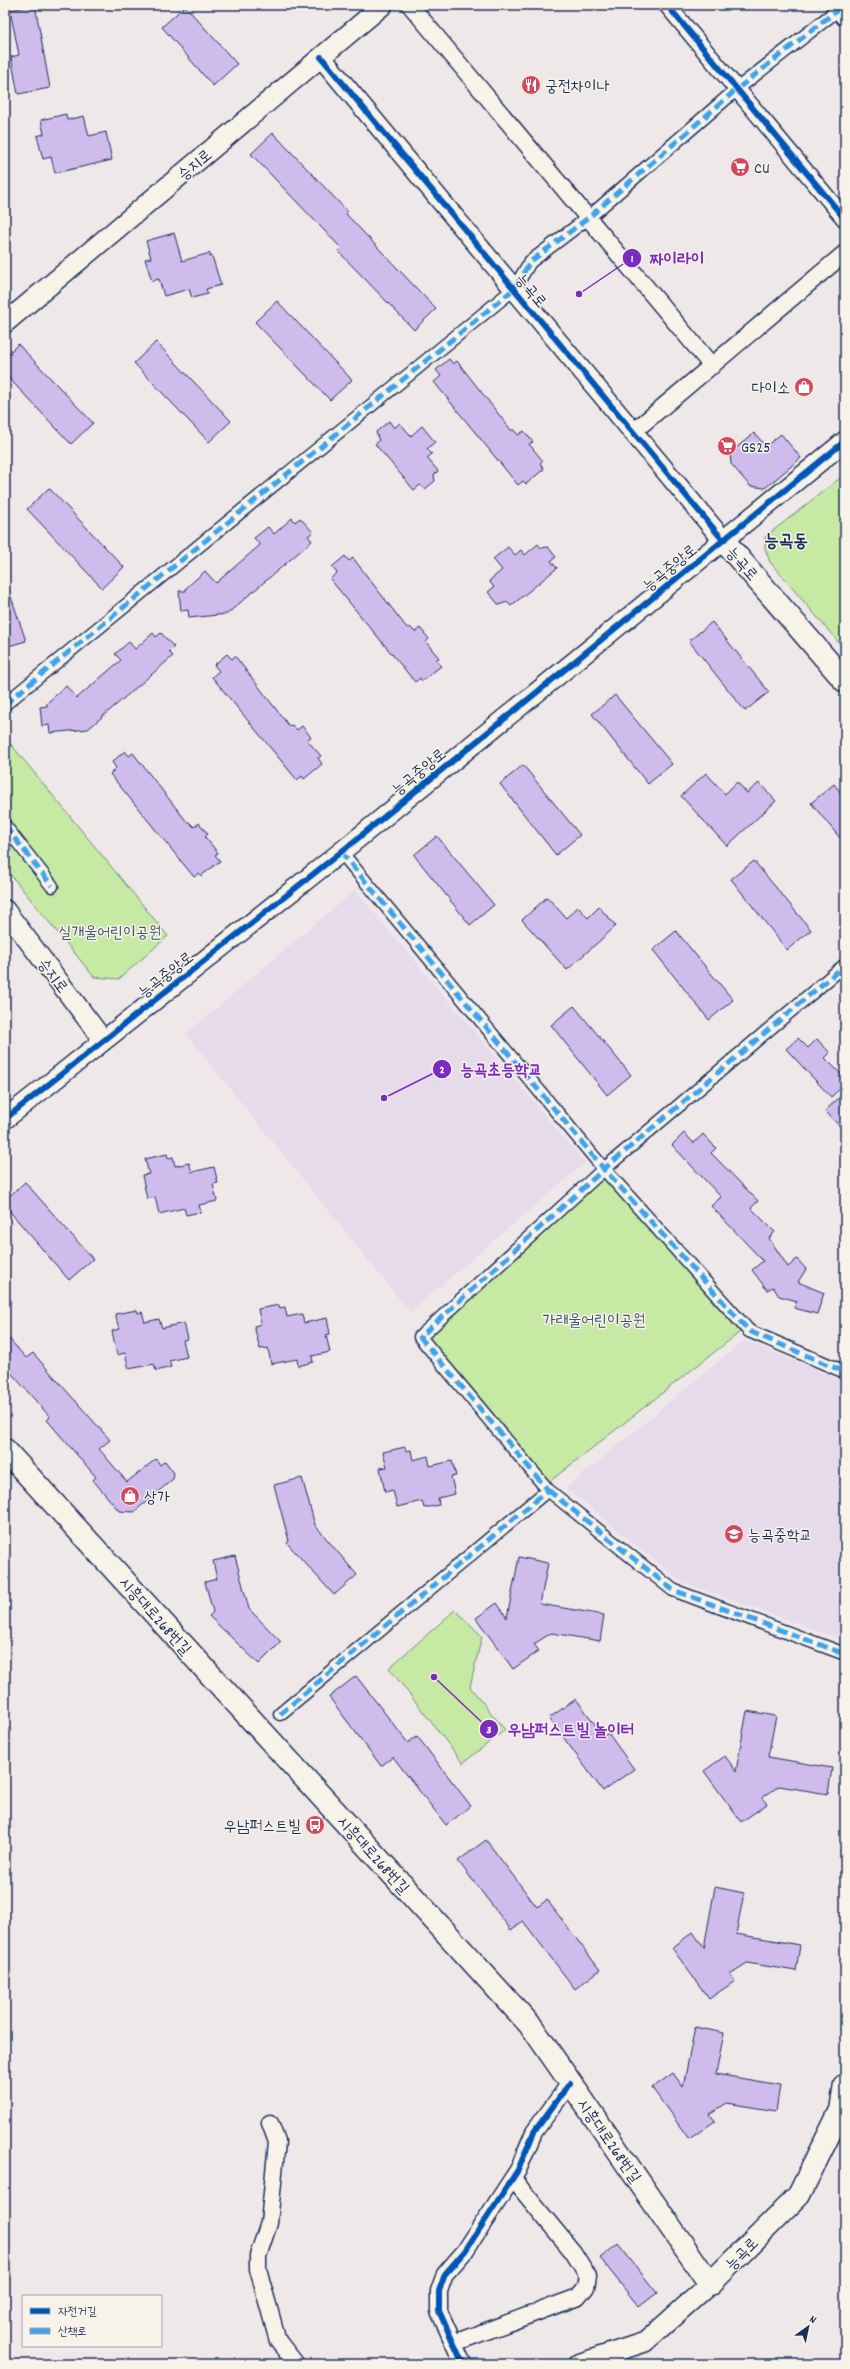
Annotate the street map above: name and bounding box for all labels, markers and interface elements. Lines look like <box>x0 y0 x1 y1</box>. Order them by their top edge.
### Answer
restaurant icon: 궁전차이나 <box>520 74 542 96</box>
place label: 궁전차이나 <box>545 76 610 99</box>
street label: 승지로 <box>173 145 218 187</box>
supermarket icon: CU <box>729 156 751 178</box>
place label: CU <box>754 158 770 181</box>
callout: 짜이라이 <box>622 243 713 272</box>
text: 짜이라이 <box>649 249 704 273</box>
text: 1 <box>631 251 634 268</box>
street label: 능곡로 <box>509 269 551 314</box>
shop icon: 다이소 <box>793 376 815 398</box>
place label: 다이소 <box>751 378 790 401</box>
supermarket icon: GS25 <box>716 435 738 457</box>
place label: GS25 <box>741 437 771 460</box>
district label: 능곡동 <box>764 530 808 555</box>
street label: 능곡중앙로 <box>638 540 703 598</box>
street label: 능곡로 <box>720 543 762 587</box>
street label: 능곡중앙로 <box>387 744 452 802</box>
park label: 실개울어린이공원 <box>59 922 162 945</box>
street label: 능곡중앙로 <box>134 947 199 1005</box>
street label: 승지로 <box>31 954 73 999</box>
callout: 능곡초등학교 <box>432 1054 550 1083</box>
text: 능곡초등학교 <box>460 1060 542 1084</box>
text: 2 <box>439 1062 445 1079</box>
park label: 가래울어린이공원 <box>543 1310 646 1333</box>
shop icon: 상가 <box>119 1485 141 1507</box>
place label: 상가 <box>144 1487 170 1510</box>
school or university icon: 능곡중학교 <box>723 1523 745 1545</box>
place label: 능곡중학교 <box>748 1525 812 1548</box>
street label: 시흥대로268번길 <box>113 1572 196 1661</box>
callout: 우남퍼스트빌 놀이터 <box>479 1714 642 1743</box>
text: 우남퍼스트빌 놀이터 <box>507 1720 635 1744</box>
text: 3 <box>486 1722 492 1739</box>
street label: 시흥대로268번길 <box>331 1811 414 1900</box>
bus stop icon: 우남퍼스트빌 <box>304 1814 326 1836</box>
place label: 우남퍼스트빌 <box>224 1816 301 1839</box>
street label: 시흥대로268번길 <box>570 2094 646 2188</box>
street label: 능곡로 <box>721 2233 765 2277</box>
legend <box>22 2295 162 2347</box>
text: 자전거길 <box>58 2304 97 2321</box>
north arrow <box>788 2307 828 2347</box>
text: N <box>806 2312 819 2329</box>
text: 산책로 <box>58 2324 87 2341</box>

